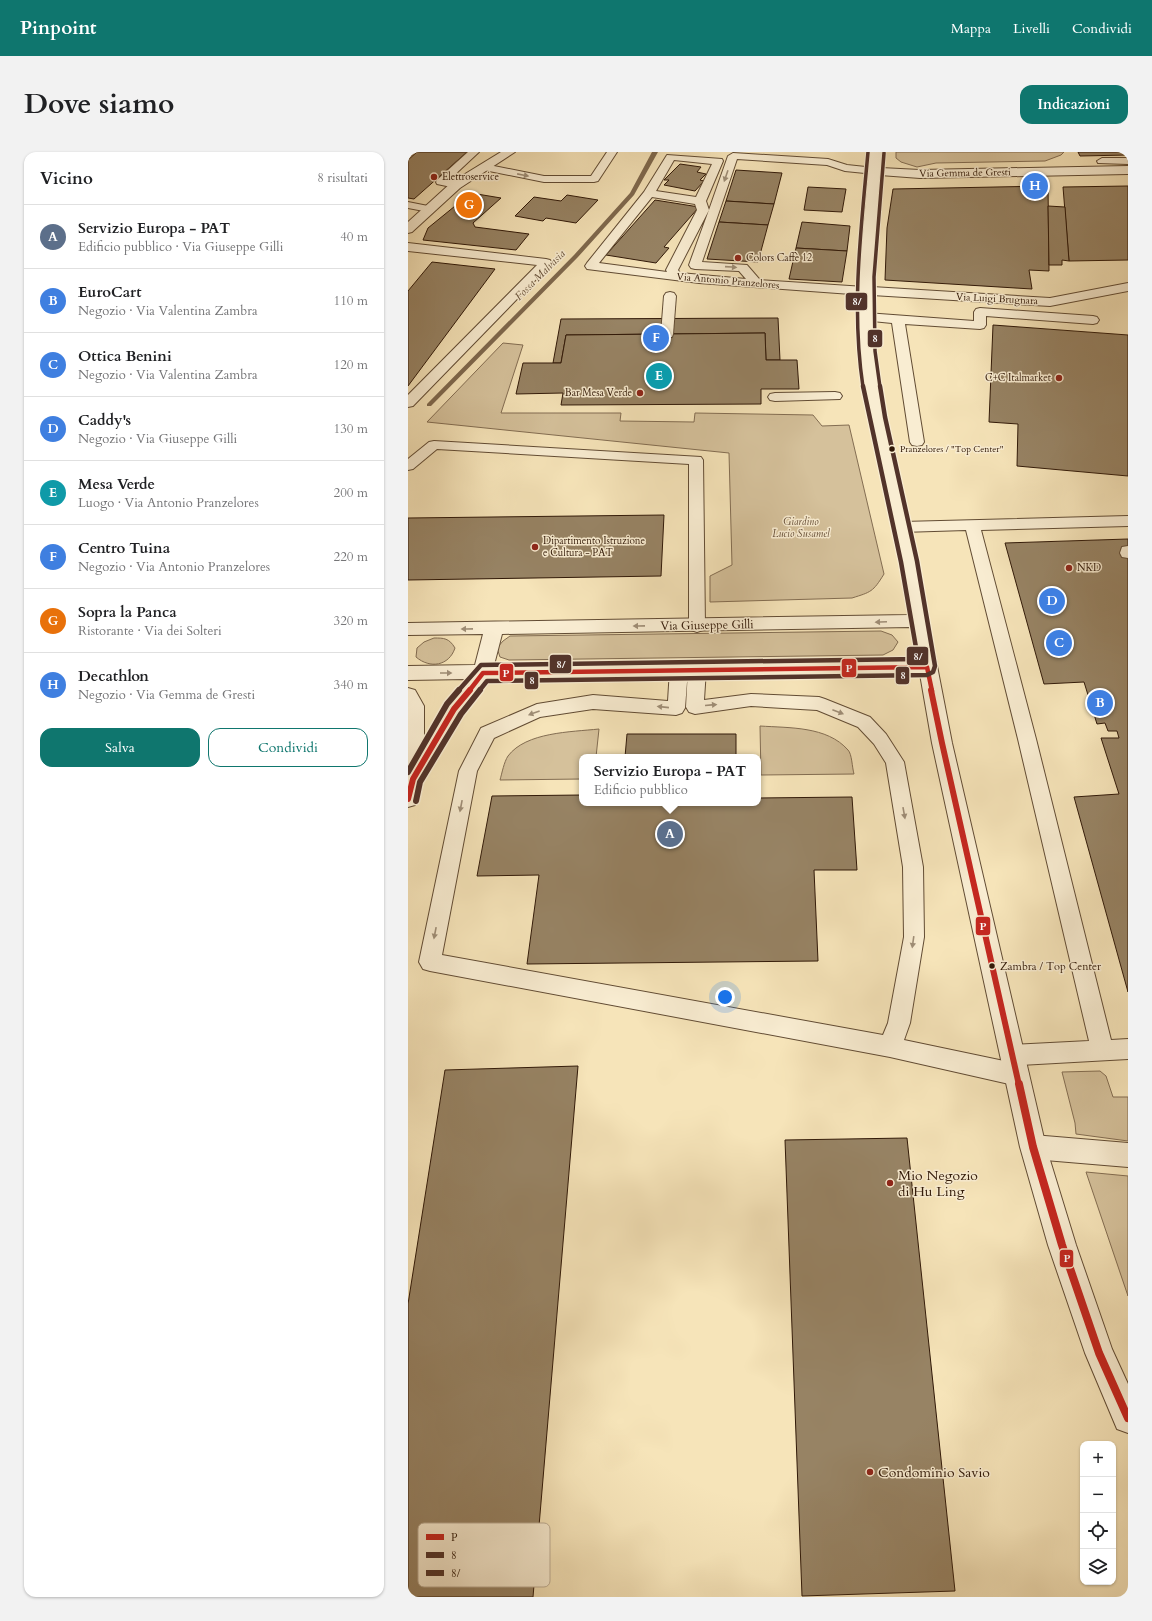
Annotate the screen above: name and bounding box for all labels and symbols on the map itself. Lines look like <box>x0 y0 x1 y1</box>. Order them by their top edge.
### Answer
street label: Via Gemma de Gresti <box>919 165 1011 181</box>
place label: Elettroservice <box>442 170 500 184</box>
one-way arrow <box>722 171 728 183</box>
pin: H <box>1022 171 1048 201</box>
marker: Elettroservice <box>429 172 439 182</box>
one-way arrow <box>516 172 529 178</box>
pin: G <box>456 190 482 220</box>
water label: Fossa Malvasia <box>511 246 569 304</box>
place label: Colors Caffè 12 <box>746 251 812 265</box>
marker: Colors Caffè 12 <box>733 253 743 263</box>
one-way arrow <box>725 263 737 270</box>
street label: Via Antonio Pranzelores <box>676 270 780 292</box>
street label: Via Luigi Brugnara <box>956 290 1039 308</box>
line badge: 8/ <box>845 292 868 311</box>
text: 8/ <box>852 294 862 309</box>
pin: F <box>643 323 669 353</box>
line badge: 8 <box>867 329 883 348</box>
text: 8 <box>872 331 878 346</box>
pin: E <box>646 361 672 391</box>
place label: C+C Italmarket <box>985 371 1052 385</box>
marker: C+C Italmarket <box>1054 373 1064 383</box>
place label: Bar Mesa Verde <box>565 386 632 400</box>
marker: Bar Mesa Verde <box>635 388 645 398</box>
place label: Pranzelores / "Top Center" <box>900 443 1004 455</box>
marker: Pranzelores / "Top Center" <box>887 444 897 454</box>
park label: Giardino Lucio Susamel <box>772 515 830 541</box>
place label: Dipartimento Istruzione e Cultura - PAT <box>543 534 646 560</box>
marker: Dipartimento Istruzione e Cultura - PAT <box>530 542 540 552</box>
place label: NKD <box>1077 561 1101 575</box>
marker: NKD <box>1064 563 1074 573</box>
pin: D <box>1039 586 1065 616</box>
street label: Via Giuseppe Gilli <box>660 616 754 634</box>
one-way arrow <box>874 619 887 625</box>
one-way arrow <box>632 623 645 629</box>
one-way arrow <box>461 625 473 632</box>
pin: C <box>1046 628 1072 658</box>
line badge: 8/ <box>906 646 929 666</box>
text: 8/ <box>913 649 923 664</box>
line badge: 8/ <box>549 654 572 674</box>
text: 8/ <box>556 657 566 672</box>
line badge: P <box>841 658 857 678</box>
text: P <box>846 661 853 676</box>
line badge: P <box>499 663 514 682</box>
text: P <box>503 666 510 681</box>
line badge: 8 <box>895 666 910 685</box>
text: 8 <box>900 668 906 683</box>
one-way arrow <box>440 670 453 676</box>
line badge: 8 <box>524 671 539 690</box>
text: 8 <box>529 673 535 688</box>
pin: B <box>1087 688 1113 718</box>
one-way arrow <box>705 702 717 709</box>
one-way arrow <box>657 704 669 710</box>
one-way arrow <box>528 710 540 716</box>
one-way arrow <box>833 710 845 716</box>
one-way arrow <box>457 800 463 812</box>
one-way arrow <box>901 807 907 819</box>
pin: A <box>657 819 683 849</box>
line badge: P <box>975 916 991 936</box>
text: P <box>980 919 987 934</box>
one-way arrow <box>432 927 438 939</box>
one-way arrow <box>910 936 916 949</box>
place label: Zambra / Top Center <box>1000 959 1102 974</box>
marker: Zambra / Top Center <box>987 961 997 971</box>
your location <box>715 987 735 1007</box>
place label: Mio Negozio di Hu Ling <box>898 1166 978 1201</box>
marker: Mio Negozio di Hu Ling <box>885 1178 895 1188</box>
line badge: P <box>1059 1249 1074 1268</box>
text: P <box>1064 1251 1071 1266</box>
place label: Condominio Savio <box>878 1463 990 1482</box>
marker: Condominio Savio <box>865 1467 875 1477</box>
legend <box>418 1523 550 1587</box>
text: P <box>451 1530 458 1545</box>
text: 8 <box>451 1548 457 1563</box>
text: 8/ <box>451 1566 461 1581</box>

